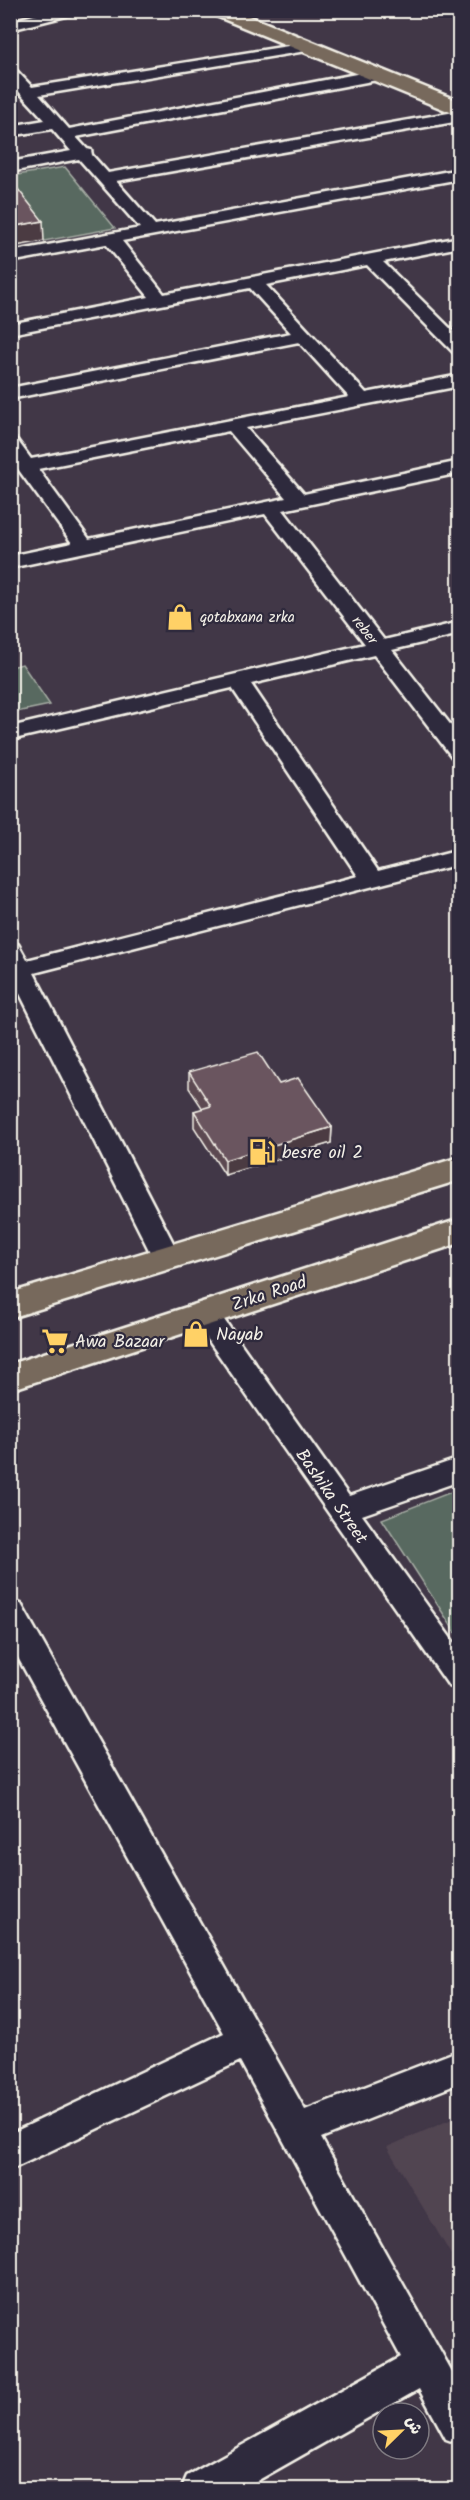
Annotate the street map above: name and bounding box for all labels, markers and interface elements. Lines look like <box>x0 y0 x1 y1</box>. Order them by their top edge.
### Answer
shop icon: qotabxana zrka <box>165 602 195 632</box>
place label: qotabxana zrka <box>200 606 295 630</box>
street label: reber <box>345 611 384 651</box>
fuel station icon: besre oil 2 <box>247 1137 277 1167</box>
place label: besre oil 2 <box>282 1139 363 1168</box>
street label: Zrka Road <box>228 1268 312 1320</box>
shop icon: Nayab <box>181 1319 211 1349</box>
place label: Nayab <box>216 1321 264 1350</box>
supermarket icon: Awa Bazaar <box>40 1326 70 1356</box>
place label: Awa Bazaar <box>75 1328 165 1357</box>
street label: Bashika Street <box>287 1443 375 1552</box>
north arrow <box>371 2401 431 2461</box>
text: ش <box>398 2412 428 2439</box>

